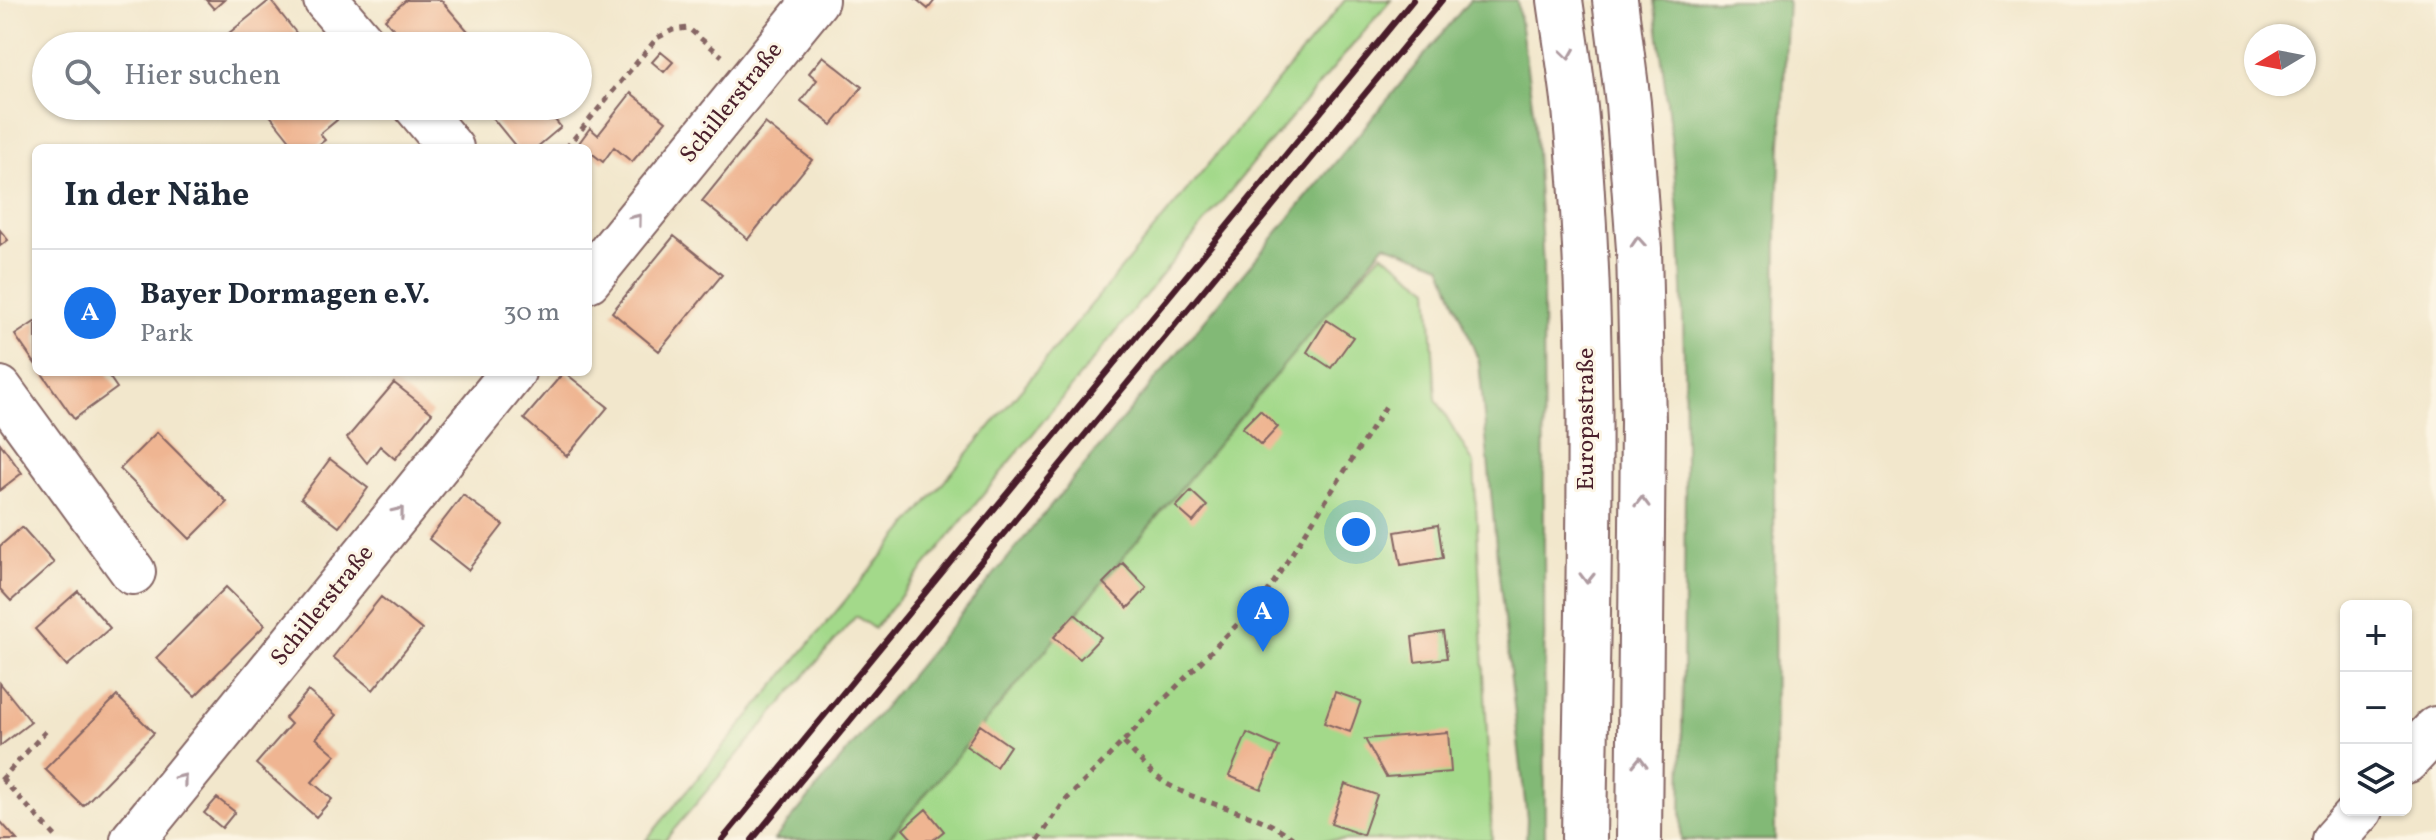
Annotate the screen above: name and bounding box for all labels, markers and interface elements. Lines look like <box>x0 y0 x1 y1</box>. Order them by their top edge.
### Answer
north arrow <box>2244 24 2316 96</box>
search box <box>32 32 592 120</box>
street label: Schillerstraße <box>672 35 792 171</box>
one-way arrow <box>1559 47 1576 61</box>
icon: search <box>60 54 104 98</box>
text: Hier suchen <box>124 55 281 97</box>
text: In der Nähe <box>64 173 249 220</box>
one-way arrow <box>627 214 642 228</box>
one-way arrow <box>1630 235 1647 248</box>
text: Bayer Dormagen e.V. <box>140 274 430 316</box>
text: A <box>81 295 99 331</box>
text: 30 m <box>503 295 560 331</box>
text: Park <box>140 316 193 352</box>
street label: Europastraße <box>1570 348 1604 490</box>
one-way arrow <box>1633 495 1651 508</box>
one-way arrow <box>389 507 404 522</box>
your location <box>1336 512 1376 552</box>
street label: Schillerstraße <box>263 538 383 674</box>
one-way arrow <box>1578 572 1596 585</box>
pin: A <box>1237 586 1289 652</box>
map controls <box>2340 600 2412 816</box>
button: + <box>2340 600 2412 672</box>
button: − <box>2340 672 2412 744</box>
button: layers <box>2340 744 2412 816</box>
one-way arrow <box>1631 755 1648 768</box>
one-way arrow <box>172 774 187 789</box>

